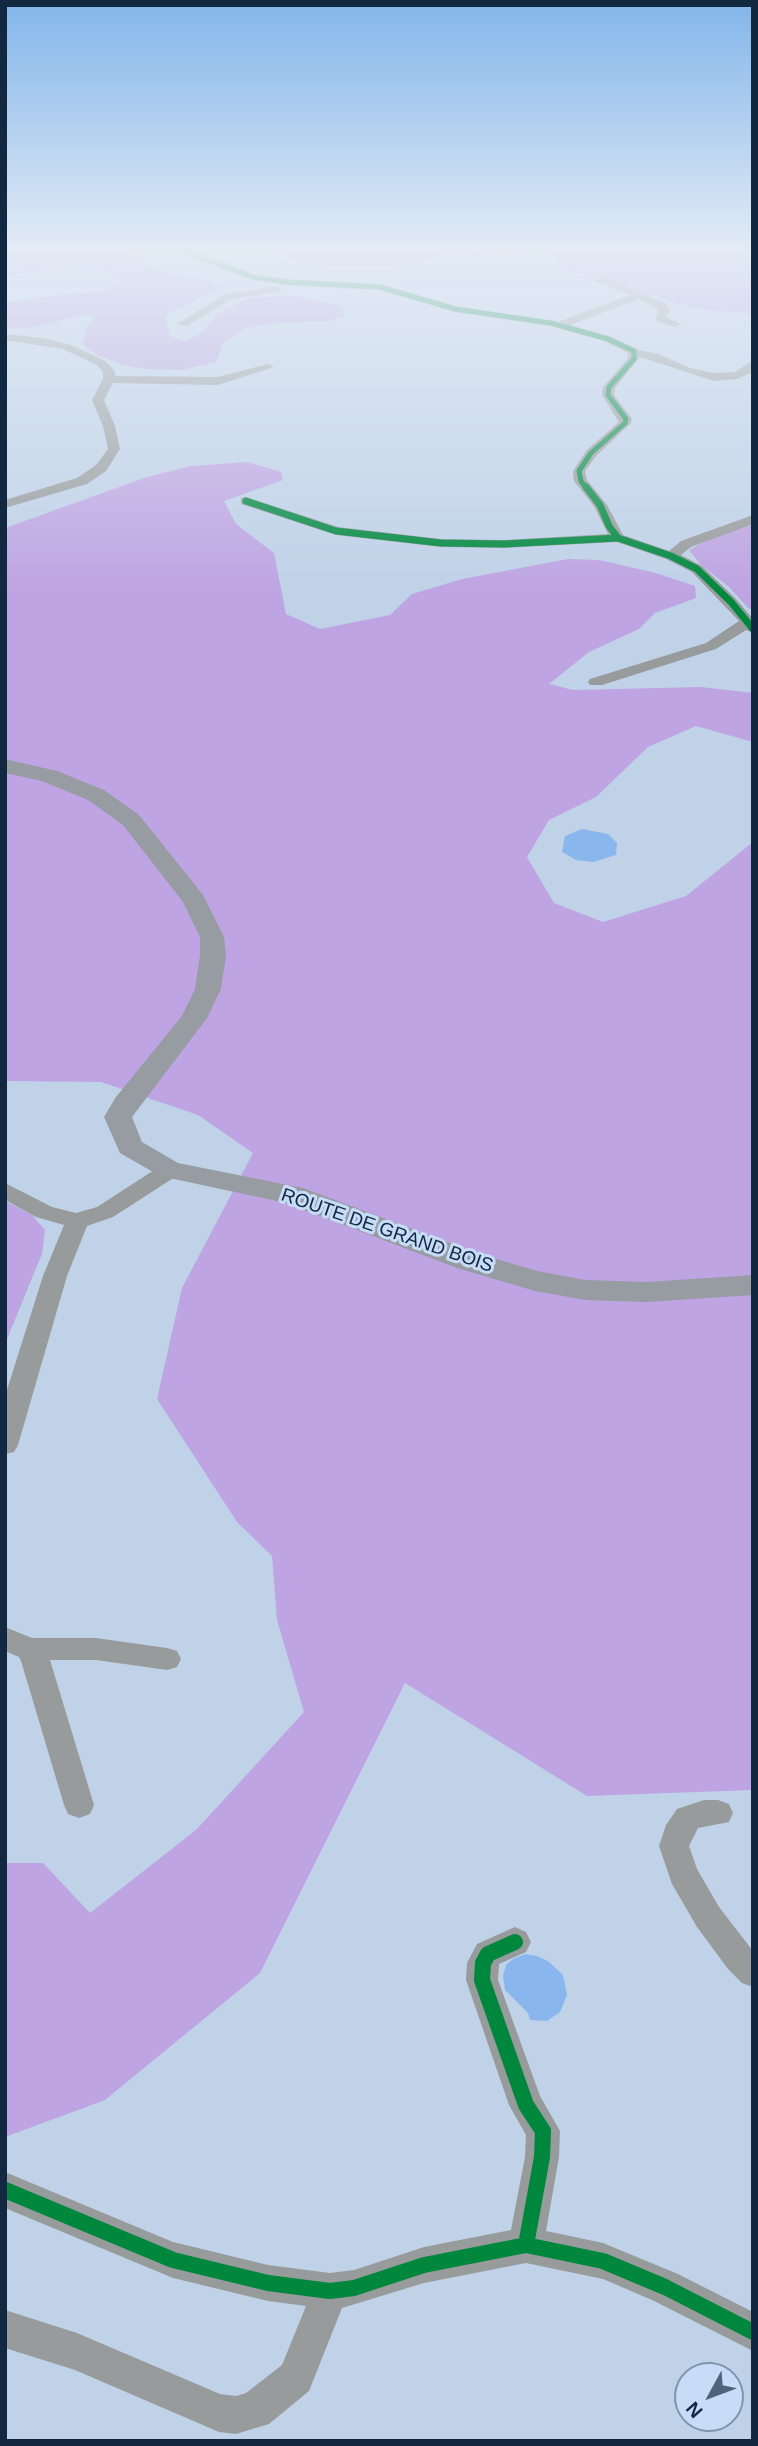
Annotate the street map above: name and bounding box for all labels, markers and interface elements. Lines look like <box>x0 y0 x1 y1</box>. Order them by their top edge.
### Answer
street label: ROUTE DE GRAND BOIS <box>278 1184 496 1278</box>
north arrow <box>674 2362 744 2432</box>
text: N <box>682 2398 707 2422</box>

